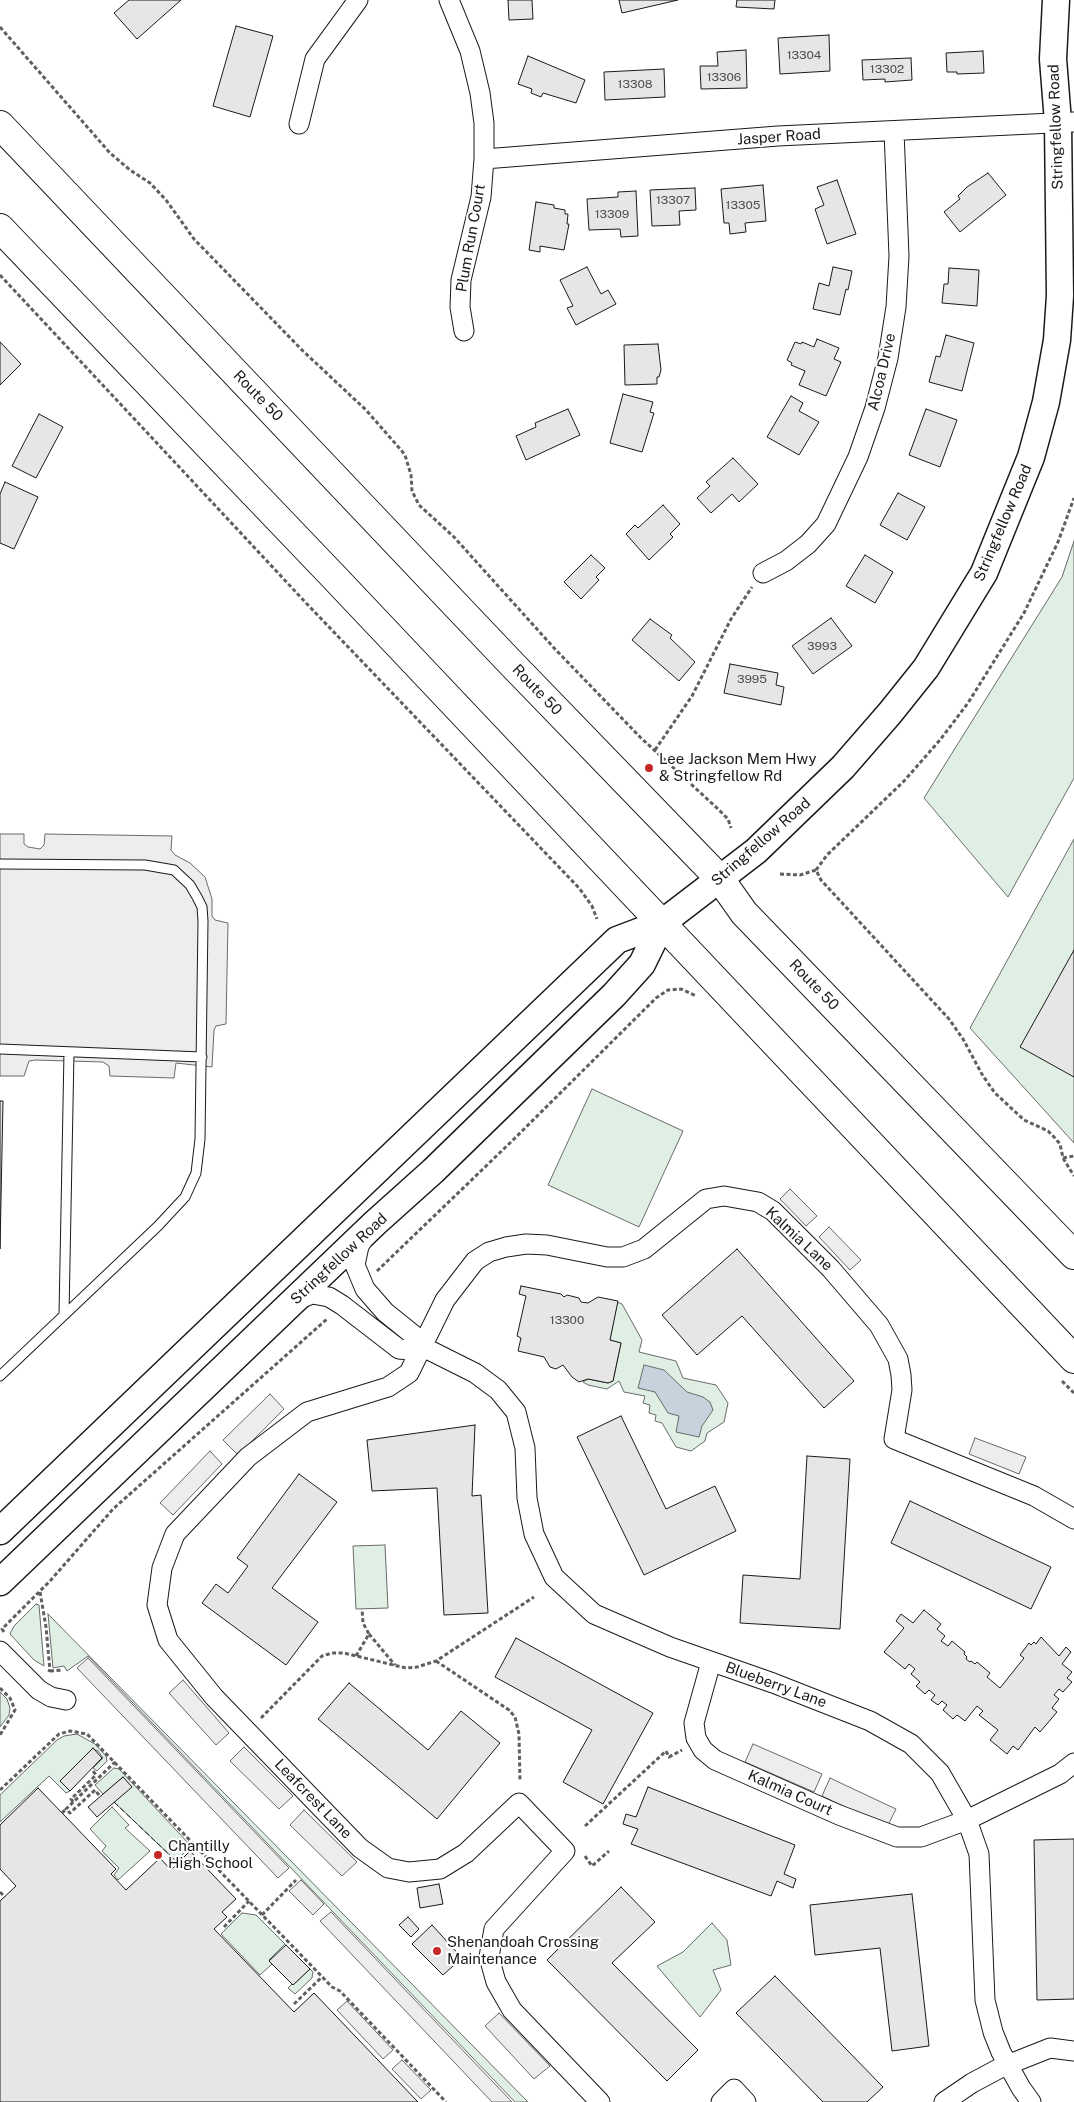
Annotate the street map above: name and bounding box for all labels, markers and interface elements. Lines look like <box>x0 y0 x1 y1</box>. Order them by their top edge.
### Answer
house number: 13304 <box>787 48 821 62</box>
house number: 13302 <box>870 62 904 76</box>
street label: Stringfellow Road <box>1045 64 1067 190</box>
house number: 13306 <box>707 70 741 84</box>
house number: 13308 <box>618 77 652 91</box>
street label: Jasper Road <box>736 125 822 149</box>
street label: Plum Run Court <box>453 183 489 293</box>
house number: 13307 <box>656 193 690 207</box>
house number: 13305 <box>726 198 760 212</box>
house number: 13309 <box>595 207 629 221</box>
street label: Alcoa Drive <box>864 331 900 413</box>
street label: Route 50 <box>229 367 287 425</box>
street label: Stringfellow Road <box>970 462 1036 584</box>
house number: 3993 <box>807 639 837 653</box>
street label: Route 50 <box>508 661 566 719</box>
house number: 3995 <box>737 672 767 686</box>
place label: Lee Jackson Mem Hwy & Stringfellow Rd <box>659 750 816 785</box>
marker: Lee Jackson Mem Hwy & Stringfellow Rd <box>643 762 655 774</box>
street label: Stringfellow Road <box>708 794 814 890</box>
street label: Route 50 <box>785 956 843 1014</box>
street label: Kalmia Lane <box>762 1203 836 1275</box>
street label: Stringfellow Road <box>287 1210 391 1308</box>
house number: 13300 <box>550 1313 584 1327</box>
street label: Blueberry Lane <box>723 1658 829 1712</box>
street label: Leafcrest Lane <box>271 1755 355 1843</box>
street label: Kalmia Court <box>745 1766 835 1820</box>
place label: Chantilly High School <box>168 1837 253 1872</box>
marker: Chantilly High School <box>152 1849 164 1861</box>
place label: Shenandoah Crossing Maintenance <box>447 1933 599 1968</box>
marker: Shenandoah Crossing Maintenance <box>431 1945 443 1957</box>

